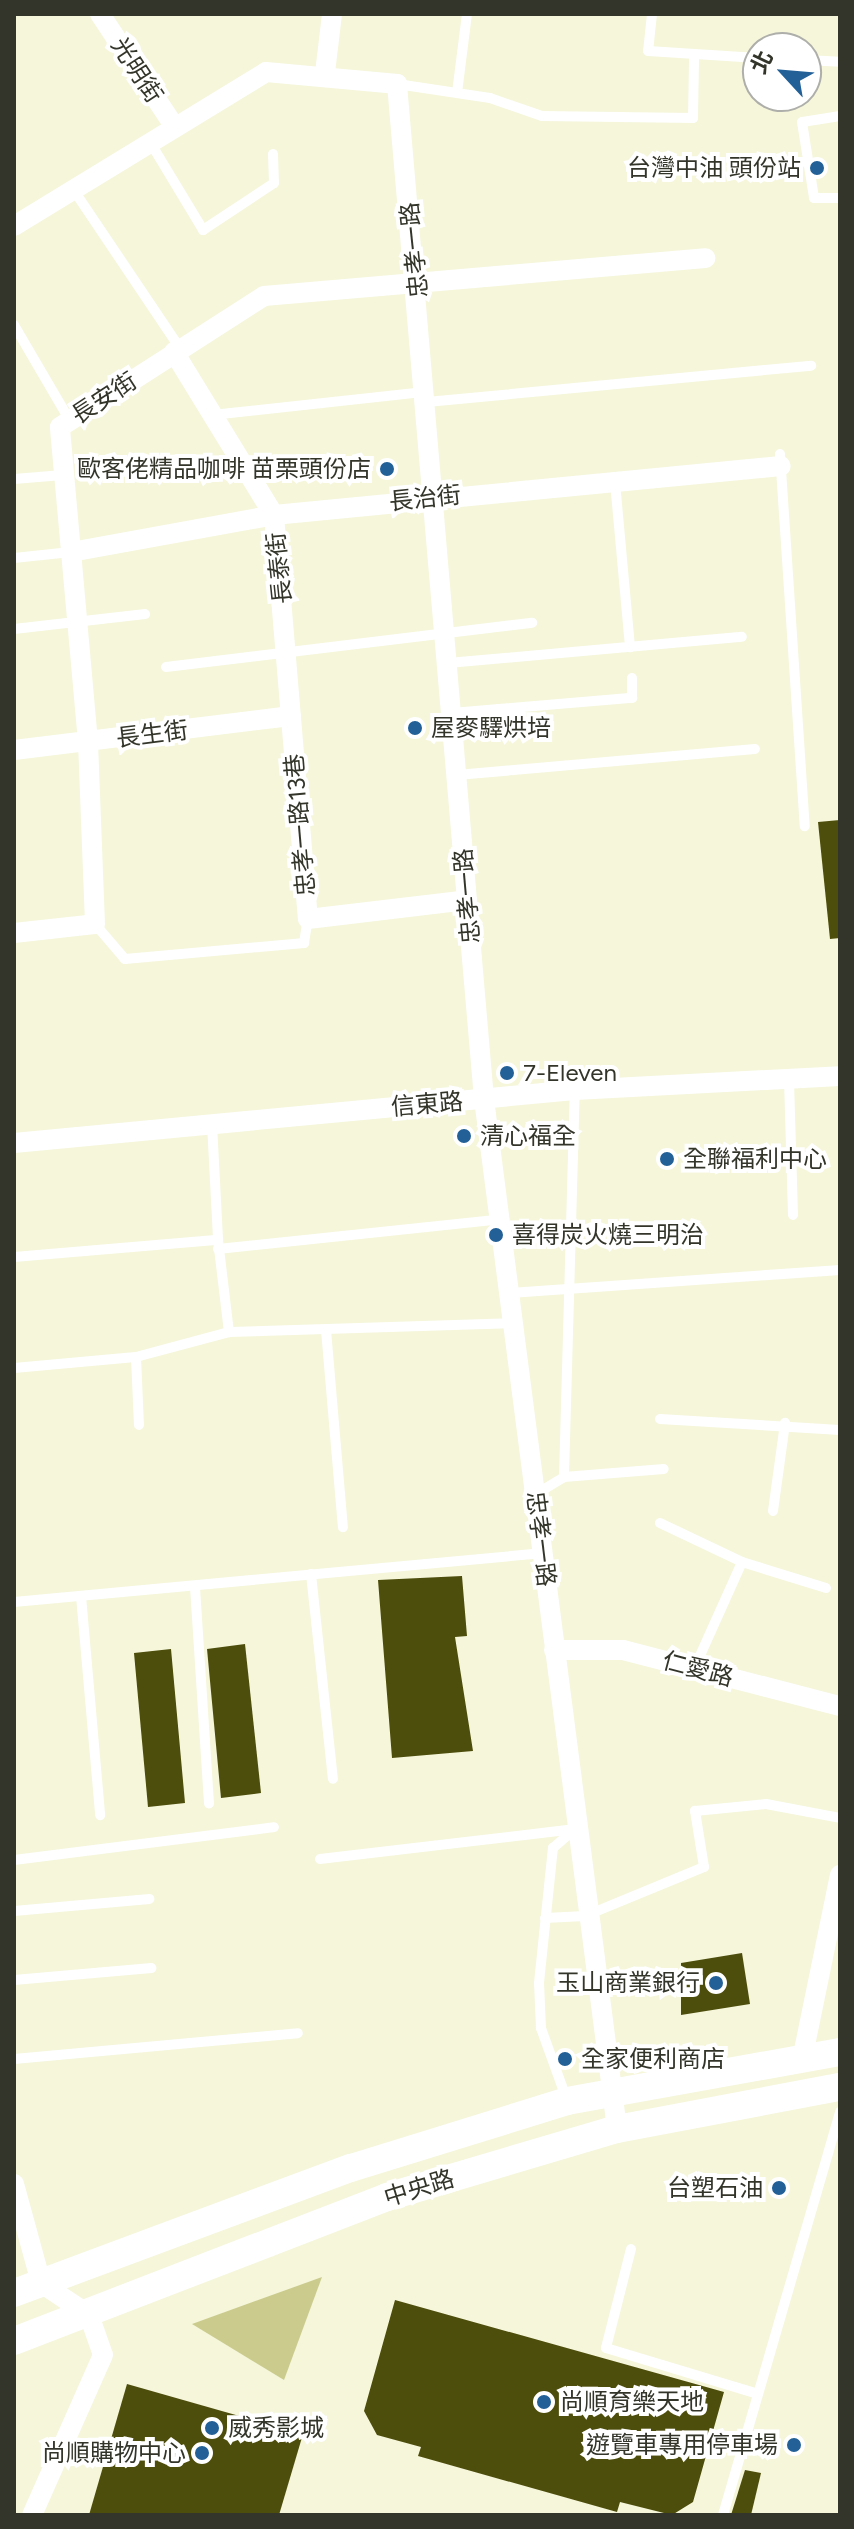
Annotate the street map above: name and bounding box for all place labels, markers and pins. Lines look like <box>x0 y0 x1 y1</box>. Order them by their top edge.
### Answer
place label: 台灣中油 頭份站 <box>627 154 801 182</box>
marker: 台灣中油 頭份站 <box>808 159 826 177</box>
place label: 歐客佬精品咖啡 苗栗頭份店 <box>77 455 371 483</box>
marker: 歐客佬精品咖啡 苗栗頭份店 <box>378 460 396 478</box>
place label: 屋麥驛烘培 <box>431 714 551 742</box>
marker: 屋麥驛烘培 <box>406 719 424 737</box>
place label: 7-Eleven <box>523 1059 617 1087</box>
marker: 7-Eleven <box>498 1064 516 1082</box>
place label: 清心福全 <box>480 1122 576 1150</box>
marker: 清心福全 <box>455 1127 473 1145</box>
place label: 全聯福利中心 <box>683 1145 827 1173</box>
marker: 全聯福利中心 <box>658 1150 676 1168</box>
place label: 喜得炭火燒三明治 <box>512 1221 704 1249</box>
marker: 喜得炭火燒三明治 <box>487 1226 505 1244</box>
place label: 玉山商業銀行 <box>556 1969 700 1997</box>
marker: 玉山商業銀行 <box>707 1974 725 1992</box>
place label: 全家便利商店 <box>581 2045 725 2073</box>
marker: 全家便利商店 <box>556 2050 574 2068</box>
place label: 台塑石油 <box>667 2174 763 2202</box>
marker: 台塑石油 <box>770 2179 788 2197</box>
place label: 尚順育樂天地 <box>560 2388 704 2416</box>
marker: 尚順育樂天地 <box>535 2393 553 2411</box>
place label: 威秀影城 <box>228 2414 324 2442</box>
marker: 威秀影城 <box>203 2419 221 2437</box>
place label: 遊覽車專用停車場 <box>586 2431 778 2459</box>
marker: 遊覽車專用停車場 <box>785 2436 803 2454</box>
place label: 尚順購物中心 <box>42 2439 186 2467</box>
marker: 尚順購物中心 <box>193 2444 211 2462</box>

